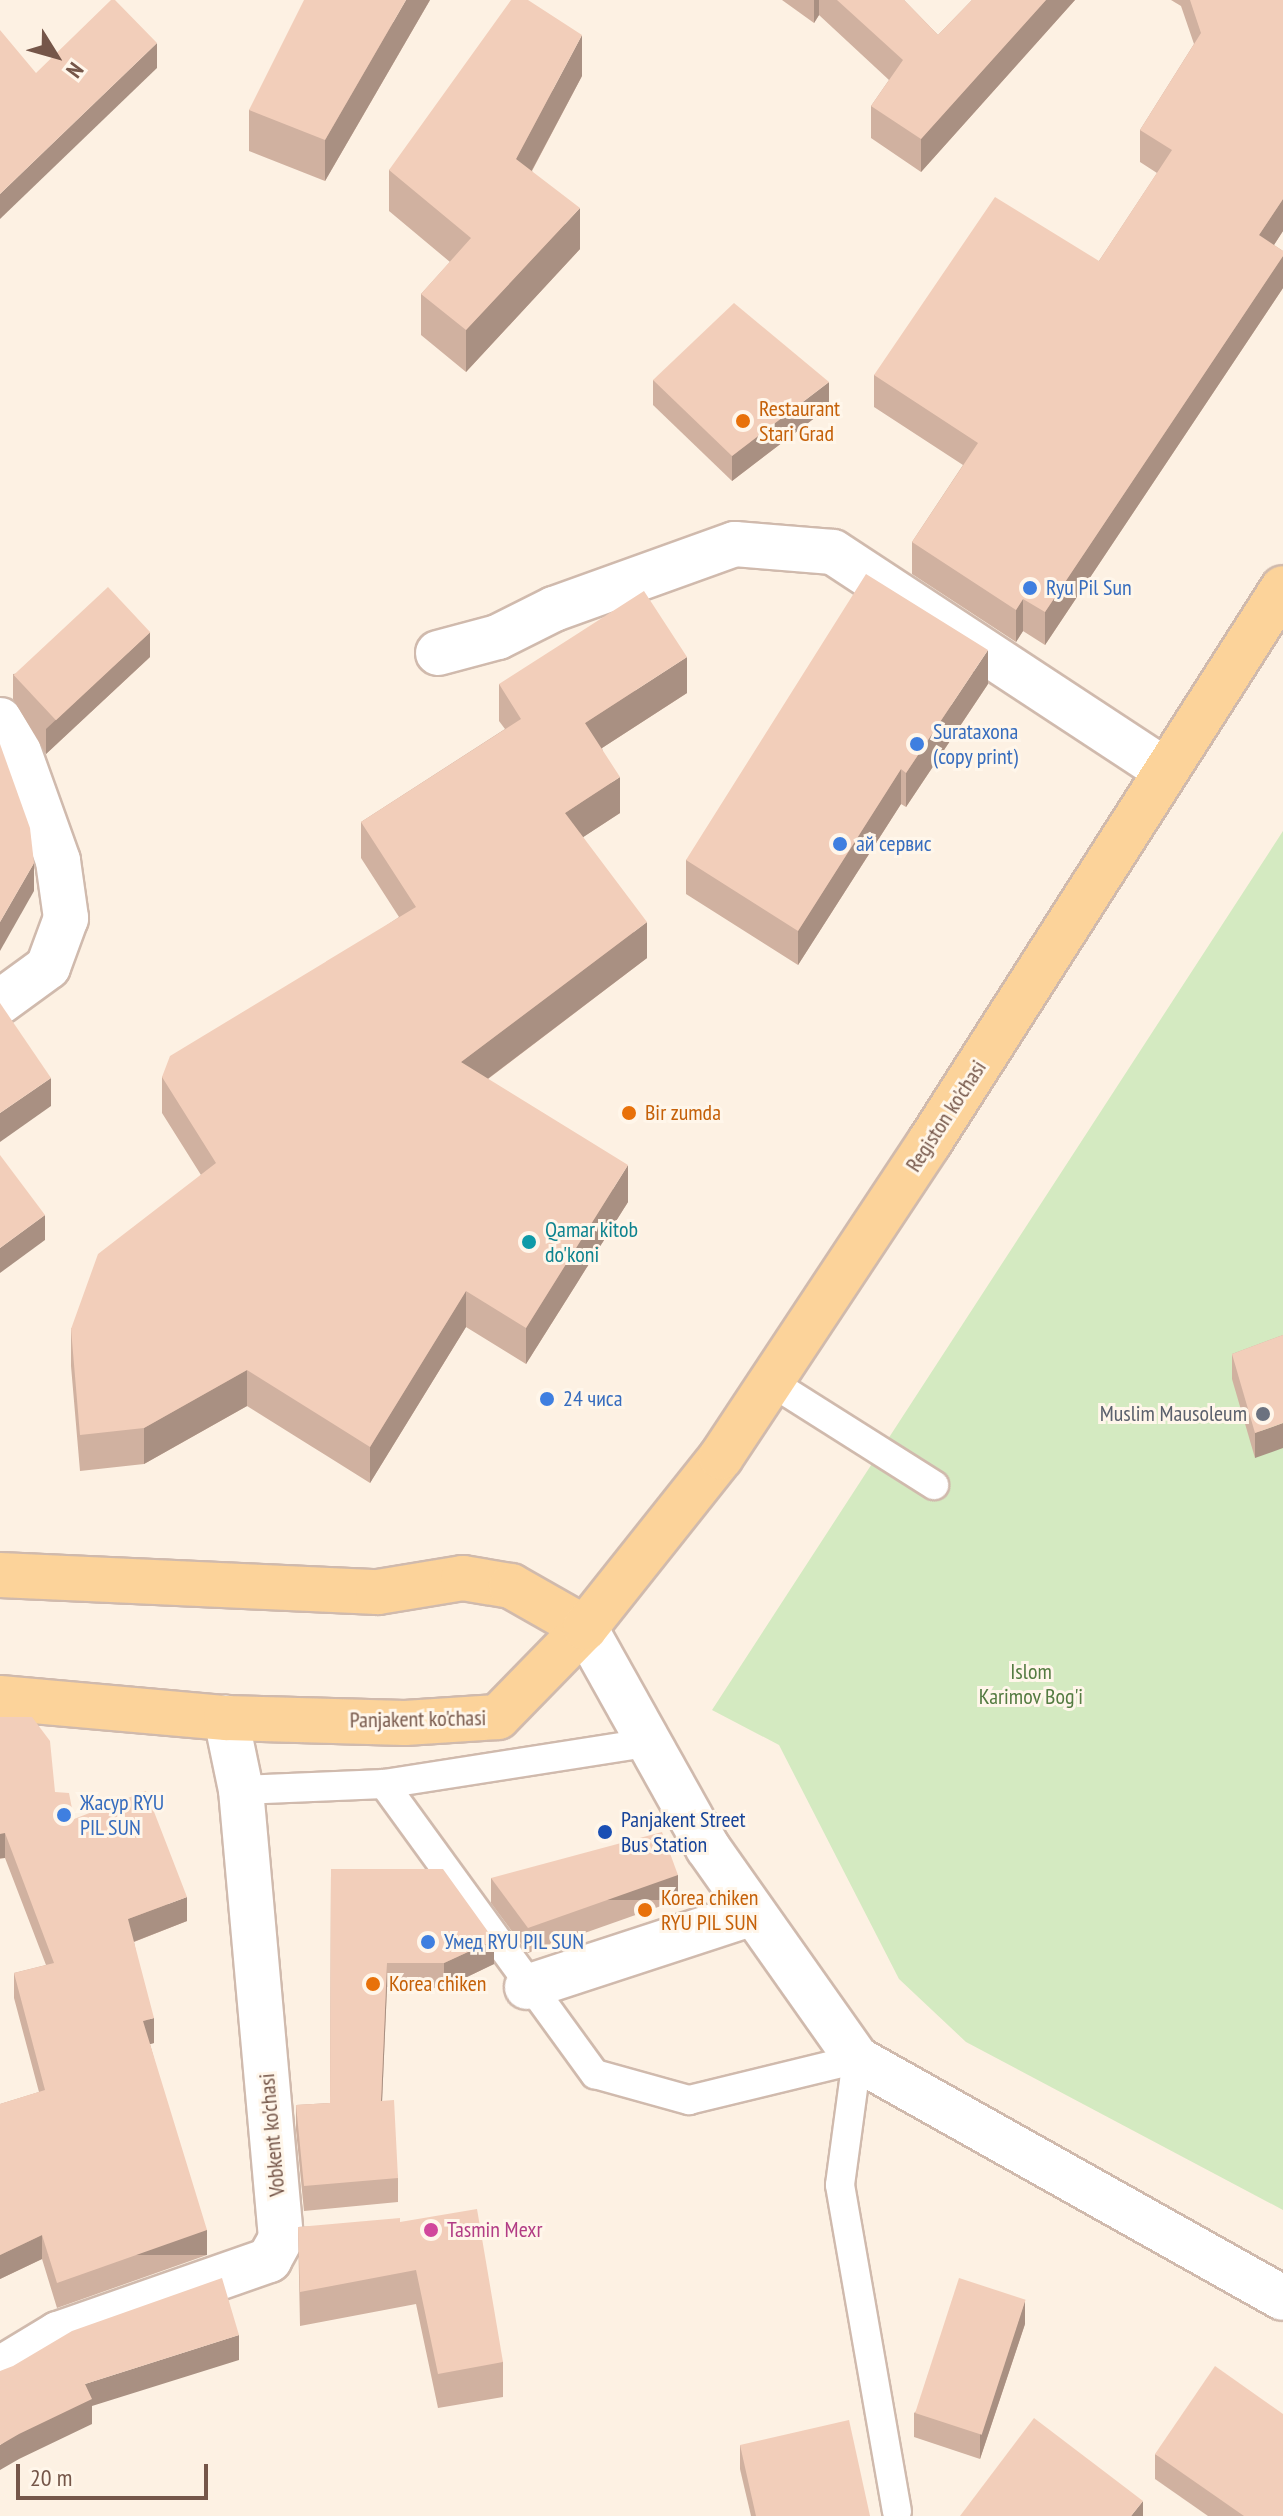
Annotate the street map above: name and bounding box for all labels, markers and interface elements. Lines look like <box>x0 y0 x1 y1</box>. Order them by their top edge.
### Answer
north arrow <box>16 16 96 96</box>
text: N <box>60 57 90 84</box>
place label: Restaurant Stari Grad <box>759 395 840 446</box>
marker: Restaurant Stari Grad <box>734 412 752 430</box>
place label: Ryu Pil Sun <box>1046 575 1132 601</box>
marker: Ryu Pil Sun <box>1021 579 1039 597</box>
place label: Surataxona (copy print) <box>933 718 1019 770</box>
marker: Surataxona (copy print) <box>908 735 926 753</box>
place label: ай сервис <box>856 831 932 857</box>
marker: ай сервис <box>831 835 849 853</box>
street label: Registon ko'chasi <box>900 1055 992 1177</box>
place label: Bir zumda <box>645 1100 721 1126</box>
marker: Bir zumda <box>620 1104 638 1122</box>
place label: Qamar kitob do'koni <box>545 1216 638 1268</box>
marker: Qamar kitob do'koni <box>520 1233 538 1251</box>
place label: 24 чиса <box>563 1386 622 1412</box>
marker: 24 чиса <box>538 1390 556 1408</box>
place label: Muslim Mausoleum <box>1100 1401 1247 1427</box>
marker: Muslim Mausoleum <box>1254 1405 1272 1423</box>
park label: Islom Karimov Bog'i <box>979 1658 1083 1710</box>
street label: Panjakent ko'chasi <box>349 1705 487 1733</box>
place label: Жасур RYU PIL SUN <box>80 1789 164 1840</box>
marker: Жасур RYU PIL SUN <box>55 1806 73 1824</box>
place label: Panjakent Street Bus Station <box>621 1806 746 1858</box>
marker: Panjakent Street Bus Station <box>596 1823 614 1841</box>
place label: Korea chiken RYU PIL SUN <box>661 1884 758 1936</box>
marker: Korea chiken RYU PIL SUN <box>636 1901 654 1919</box>
place label: Умед RYU PIL SUN <box>444 1929 585 1955</box>
marker: Умед RYU PIL SUN <box>419 1933 437 1951</box>
place label: Korea chiken <box>389 1971 486 1997</box>
marker: Korea chiken <box>364 1975 382 1993</box>
street label: Vobkent ko'chasi <box>253 2072 291 2198</box>
place label: Tasmin Mexr <box>447 2217 542 2243</box>
marker: Tasmin Mexr <box>422 2221 440 2239</box>
scale bar <box>20 2448 212 2498</box>
text: 20 m <box>30 2462 72 2493</box>

